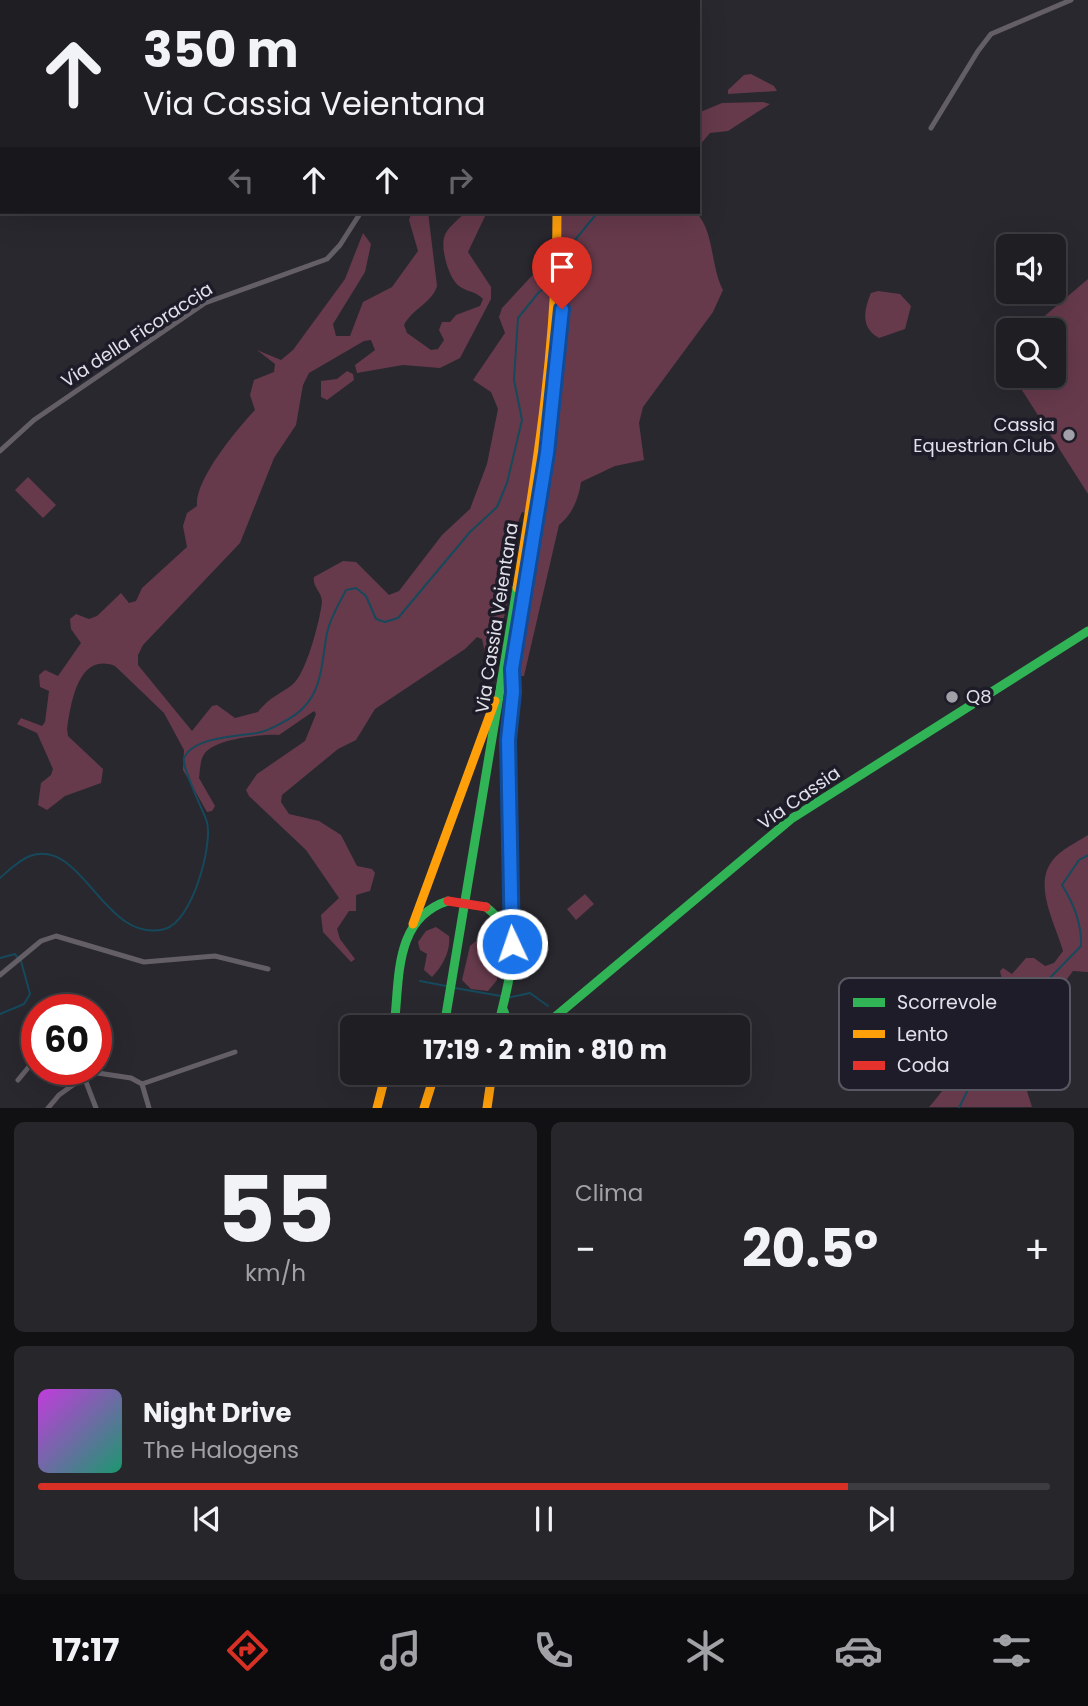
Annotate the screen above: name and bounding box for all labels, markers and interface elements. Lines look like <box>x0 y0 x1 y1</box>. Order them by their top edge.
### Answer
text: 350 m <box>143 16 299 84</box>
icon: ahead <box>28 28 119 119</box>
text: Via Cassia Veientana <box>143 81 486 126</box>
icon: left <box>222 161 260 199</box>
icon: ahead <box>295 161 333 199</box>
icon: ahead <box>368 161 406 199</box>
icon: right <box>441 161 479 199</box>
map controls <box>996 234 1066 388</box>
button: sound <box>996 234 1066 304</box>
pin <box>532 237 592 309</box>
icon: arrive <box>543 248 581 286</box>
street label: Via della Ficoraccia <box>56 276 217 393</box>
button: search <box>996 318 1066 388</box>
place label: Cassia Equestrian Club <box>913 412 1055 458</box>
marker: Cassia Equestrian Club <box>1061 427 1077 443</box>
street label: Via Cassia Veientana <box>469 521 524 715</box>
place label: Q8 <box>966 684 992 709</box>
marker: Q8 <box>944 689 960 705</box>
street label: Via Cassia <box>753 760 845 835</box>
position arrow <box>475 907 549 981</box>
legend <box>839 978 1070 1090</box>
text: Scorrevole <box>897 989 997 1016</box>
speed limit sign: 60 <box>21 994 112 1085</box>
text: Lento <box>897 1021 948 1048</box>
text: 17:19 · 2 min · 810 m <box>423 1032 667 1068</box>
text: Coda <box>897 1052 950 1079</box>
text: 55 <box>216 1146 335 1274</box>
text: Clima <box>575 1177 643 1209</box>
text: 20.5° <box>742 1212 878 1285</box>
text: − <box>575 1223 596 1276</box>
text: + <box>1024 1223 1050 1276</box>
text: km/h <box>245 1257 306 1289</box>
text: Night Drive <box>143 1395 291 1431</box>
text: The Halogens <box>143 1434 299 1466</box>
icon: previous <box>188 1500 226 1538</box>
icon: pause <box>525 1500 563 1538</box>
icon: next <box>862 1500 900 1538</box>
icon: directions <box>223 1626 272 1675</box>
icon: music <box>376 1626 425 1675</box>
icon: phone <box>529 1626 578 1675</box>
icon: climate <box>681 1626 730 1675</box>
icon: car <box>834 1626 883 1675</box>
icon: filters <box>987 1626 1036 1675</box>
text: 17:17 <box>52 1627 119 1672</box>

